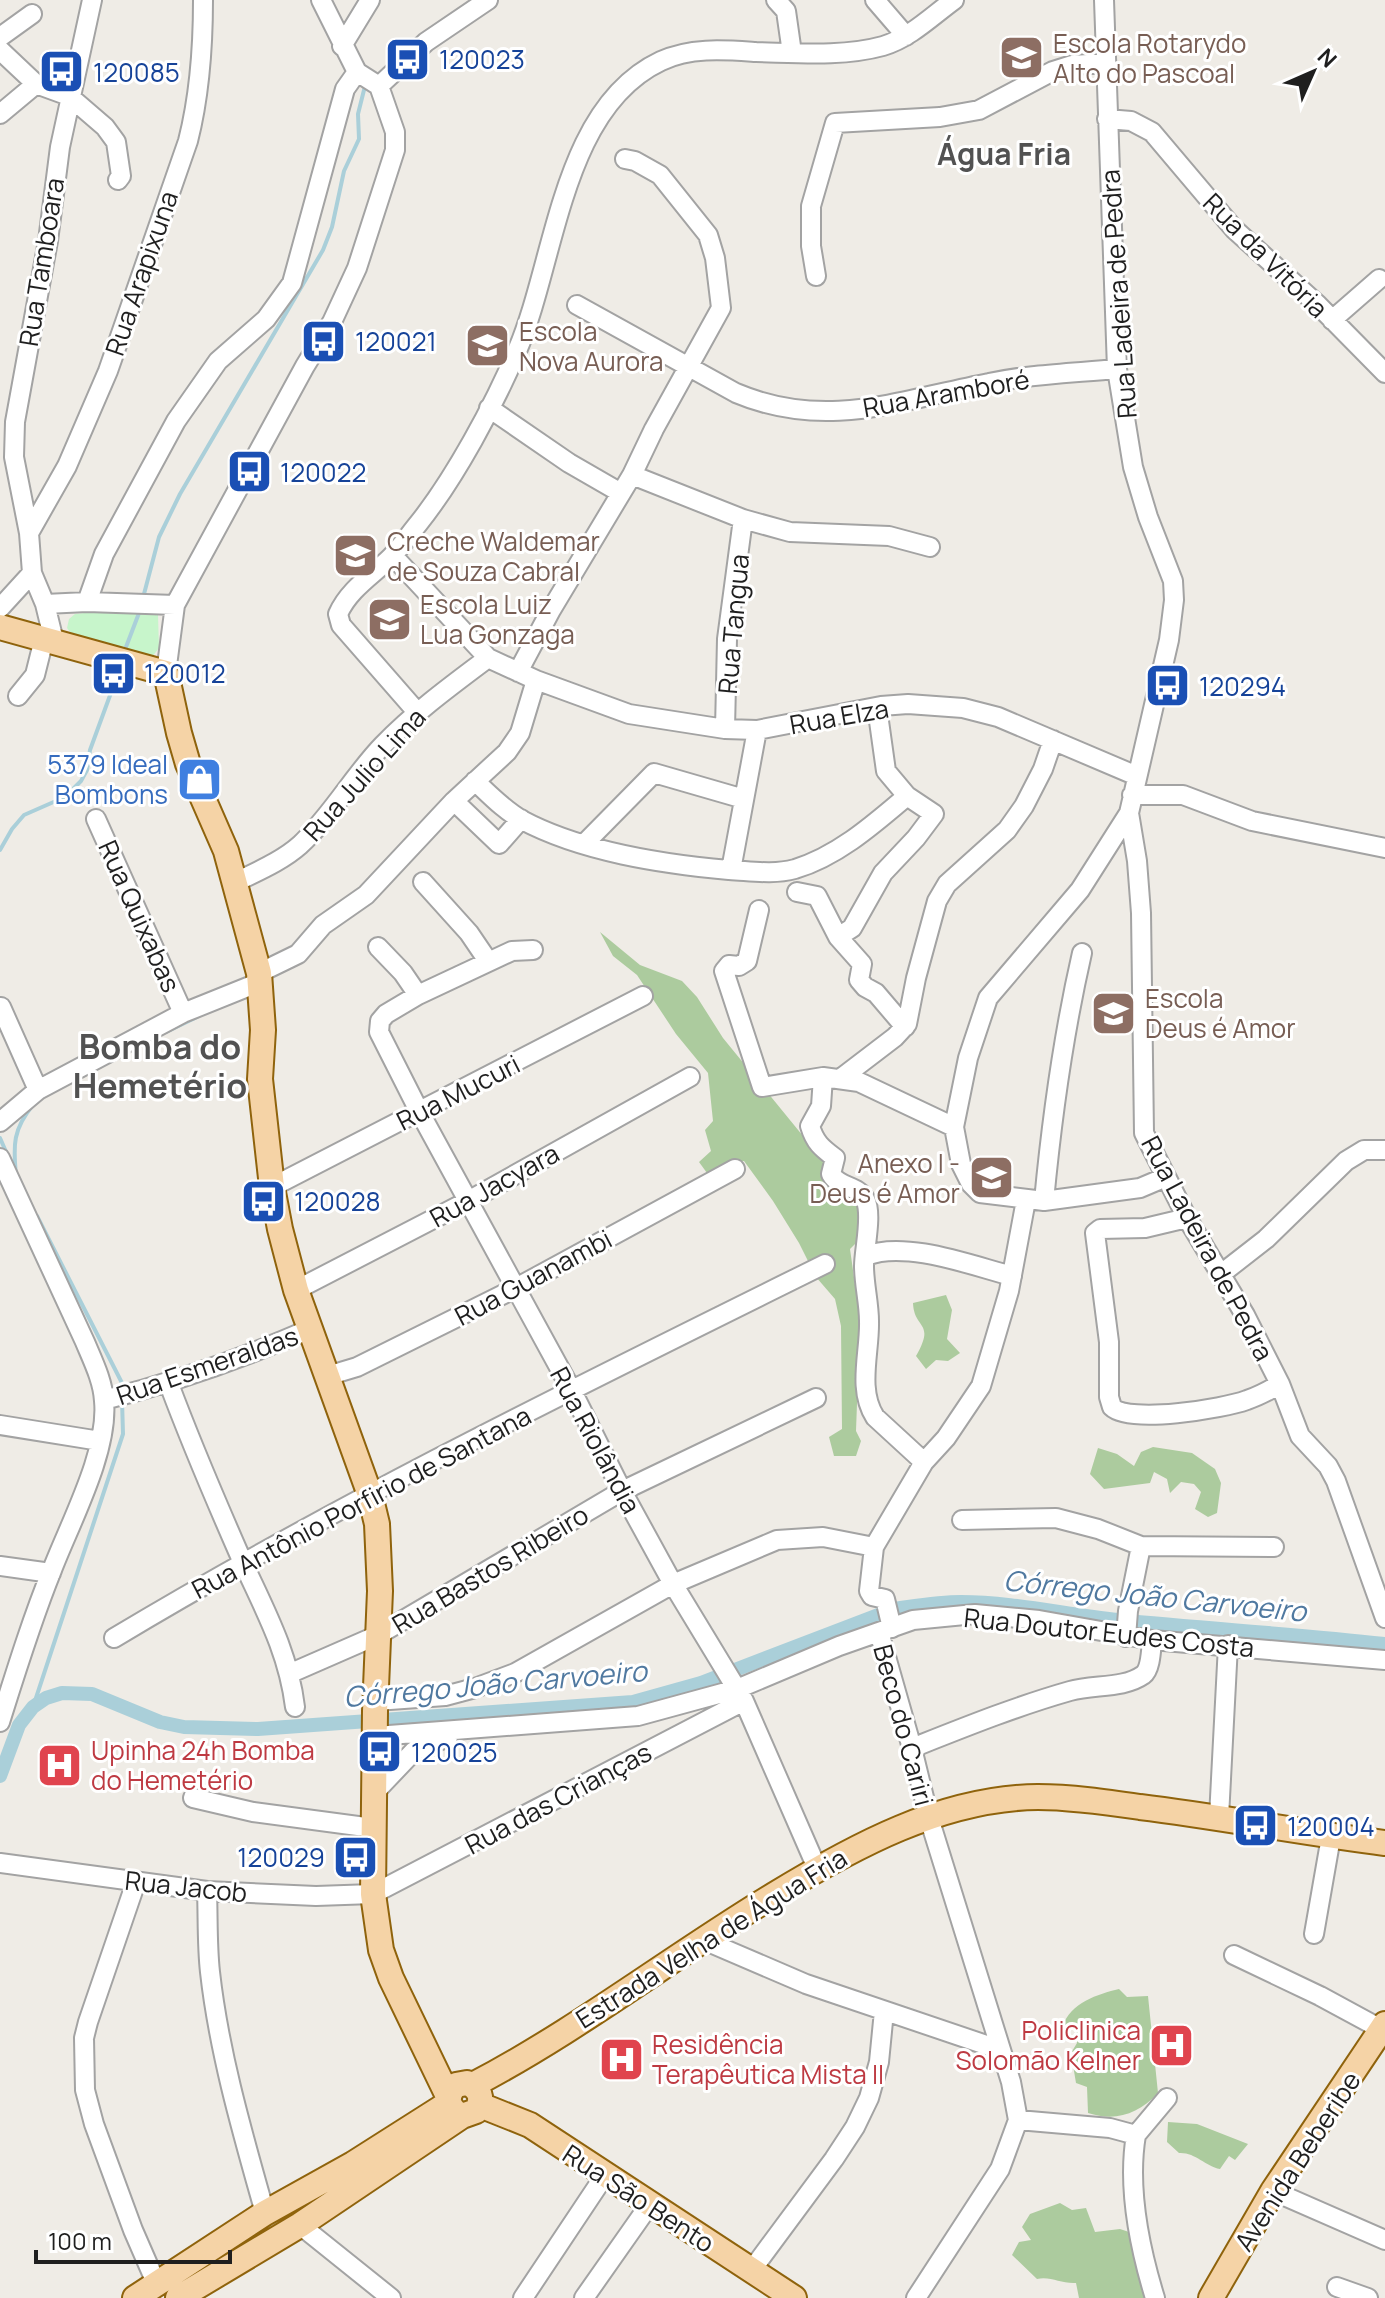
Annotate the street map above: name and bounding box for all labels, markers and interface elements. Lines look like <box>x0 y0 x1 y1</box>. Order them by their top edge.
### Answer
place label: Escola Rotarydo Alto do Pascoal <box>1053 25 1246 91</box>
north arrow <box>1273 32 1353 112</box>
school or university icon: Escola Rotarydo Alto do Pascoal <box>998 34 1046 82</box>
bus stop icon: 120023 <box>384 35 432 83</box>
place label: 120023 <box>439 41 525 77</box>
text: N <box>1311 42 1343 74</box>
bus stop icon: 120085 <box>38 48 86 96</box>
place label: 120085 <box>93 54 180 90</box>
district label: Água Fria <box>937 133 1071 174</box>
street label: Rua Ladeira de Pedra <box>1091 168 1145 420</box>
street label: Rua Tamboara <box>10 175 72 349</box>
street label: Rua da Vitória <box>1196 185 1336 325</box>
street label: Rua Arapixuna <box>96 186 186 360</box>
place label: Escola Nova Aurora <box>519 313 663 379</box>
bus stop icon: 120021 <box>300 317 348 365</box>
school or university icon: Escola Nova Aurora <box>464 322 512 370</box>
place label: 120021 <box>355 323 437 359</box>
street label: Rua Aramboré <box>860 361 1032 425</box>
bus stop icon: 120022 <box>225 448 273 496</box>
place label: 120022 <box>280 454 366 490</box>
place label: Creche Waldemar de Souza Cabral <box>387 523 600 589</box>
school or university icon: Creche Waldemar de Souza Cabral <box>332 532 380 580</box>
street label: Rua Tangua <box>709 553 757 695</box>
place label: Escola Luiz Lua Gonzaga <box>420 586 575 652</box>
school or university icon: Escola Luiz Lua Gonzaga <box>365 595 413 643</box>
bus stop icon: 120012 <box>89 649 137 697</box>
place label: 120012 <box>144 655 226 691</box>
bus stop icon: 120294 <box>1144 662 1192 710</box>
place label: 120294 <box>1199 668 1286 704</box>
street label: Rua Elza <box>787 690 891 742</box>
street label: Rua Julio Lima <box>295 700 433 848</box>
place label: 5379 Ideal Bombons <box>47 746 168 812</box>
shop icon: 5379 Ideal Bombons <box>175 755 223 803</box>
street label: Rua Quixabas <box>90 834 190 998</box>
place label: Escola Deus é Amor <box>1145 980 1296 1046</box>
school or university icon: Escola Deus é Amor <box>1090 989 1138 1037</box>
district label: Bomba do Hemetério <box>73 1023 247 1108</box>
street label: Rua Mucuri <box>390 1046 526 1138</box>
street label: Rua Ladeira de Pedra <box>1133 1129 1283 1367</box>
street label: Rua Jacyara <box>423 1135 565 1235</box>
place label: Anexo I - Deus é Amor <box>809 1145 960 1211</box>
school or university icon: Anexo I - Deus é Amor <box>967 1154 1015 1202</box>
bus stop icon: 120028 <box>239 1177 287 1225</box>
place label: 120028 <box>294 1183 381 1219</box>
street label: Rua Guanambi <box>448 1220 618 1334</box>
street label: Rua Esmeraldas <box>111 1317 303 1413</box>
street label: Rua Riolândia <box>542 1360 650 1520</box>
street label: Rua Antônio Porfirio de Santana <box>185 1397 537 1607</box>
street label: Rua Bastos Ribeiro <box>385 1496 595 1642</box>
water label: Córrego João Carvoeiro <box>1002 1560 1310 1630</box>
street label: Rua Doutor Eudes Costa <box>962 1599 1256 1665</box>
street label: Beco do Cariri <box>865 1640 943 1810</box>
water label: Córrego João Carvoeiro <box>342 1651 650 1715</box>
bus stop icon: 120025 <box>356 1728 404 1776</box>
place label: Upinha 24h Bomba do Hemetério <box>91 1732 315 1798</box>
place label: 120025 <box>411 1734 498 1770</box>
street label: Rua das Crianças <box>458 1734 658 1862</box>
hospital icon: Upinha 24h Bomba do Hemetério <box>36 1741 84 1789</box>
bus stop icon: 120004 <box>1232 1802 1280 1850</box>
place label: 120004 <box>1287 1808 1375 1844</box>
bus stop icon: 120029 <box>332 1833 380 1881</box>
place label: 120029 <box>237 1839 325 1875</box>
street label: Estrada Velha de Água Fria <box>569 1840 853 2036</box>
street label: Rua Jacob <box>123 1862 249 1910</box>
place label: Policlinica Solomão Kelner <box>955 2012 1141 2078</box>
hospital icon: Policlinica Solomão Kelner <box>1148 2021 1196 2069</box>
place label: Residência Terapêutica Mista II <box>652 2026 884 2092</box>
hospital icon: Residência Terapêutica Mista II <box>597 2035 645 2083</box>
street label: Avenida Beberibe <box>1225 2064 1369 2258</box>
street label: Rua São Bento <box>556 2136 722 2260</box>
scale bar <box>36 2214 230 2264</box>
text: 100 m <box>48 2224 112 2257</box>

